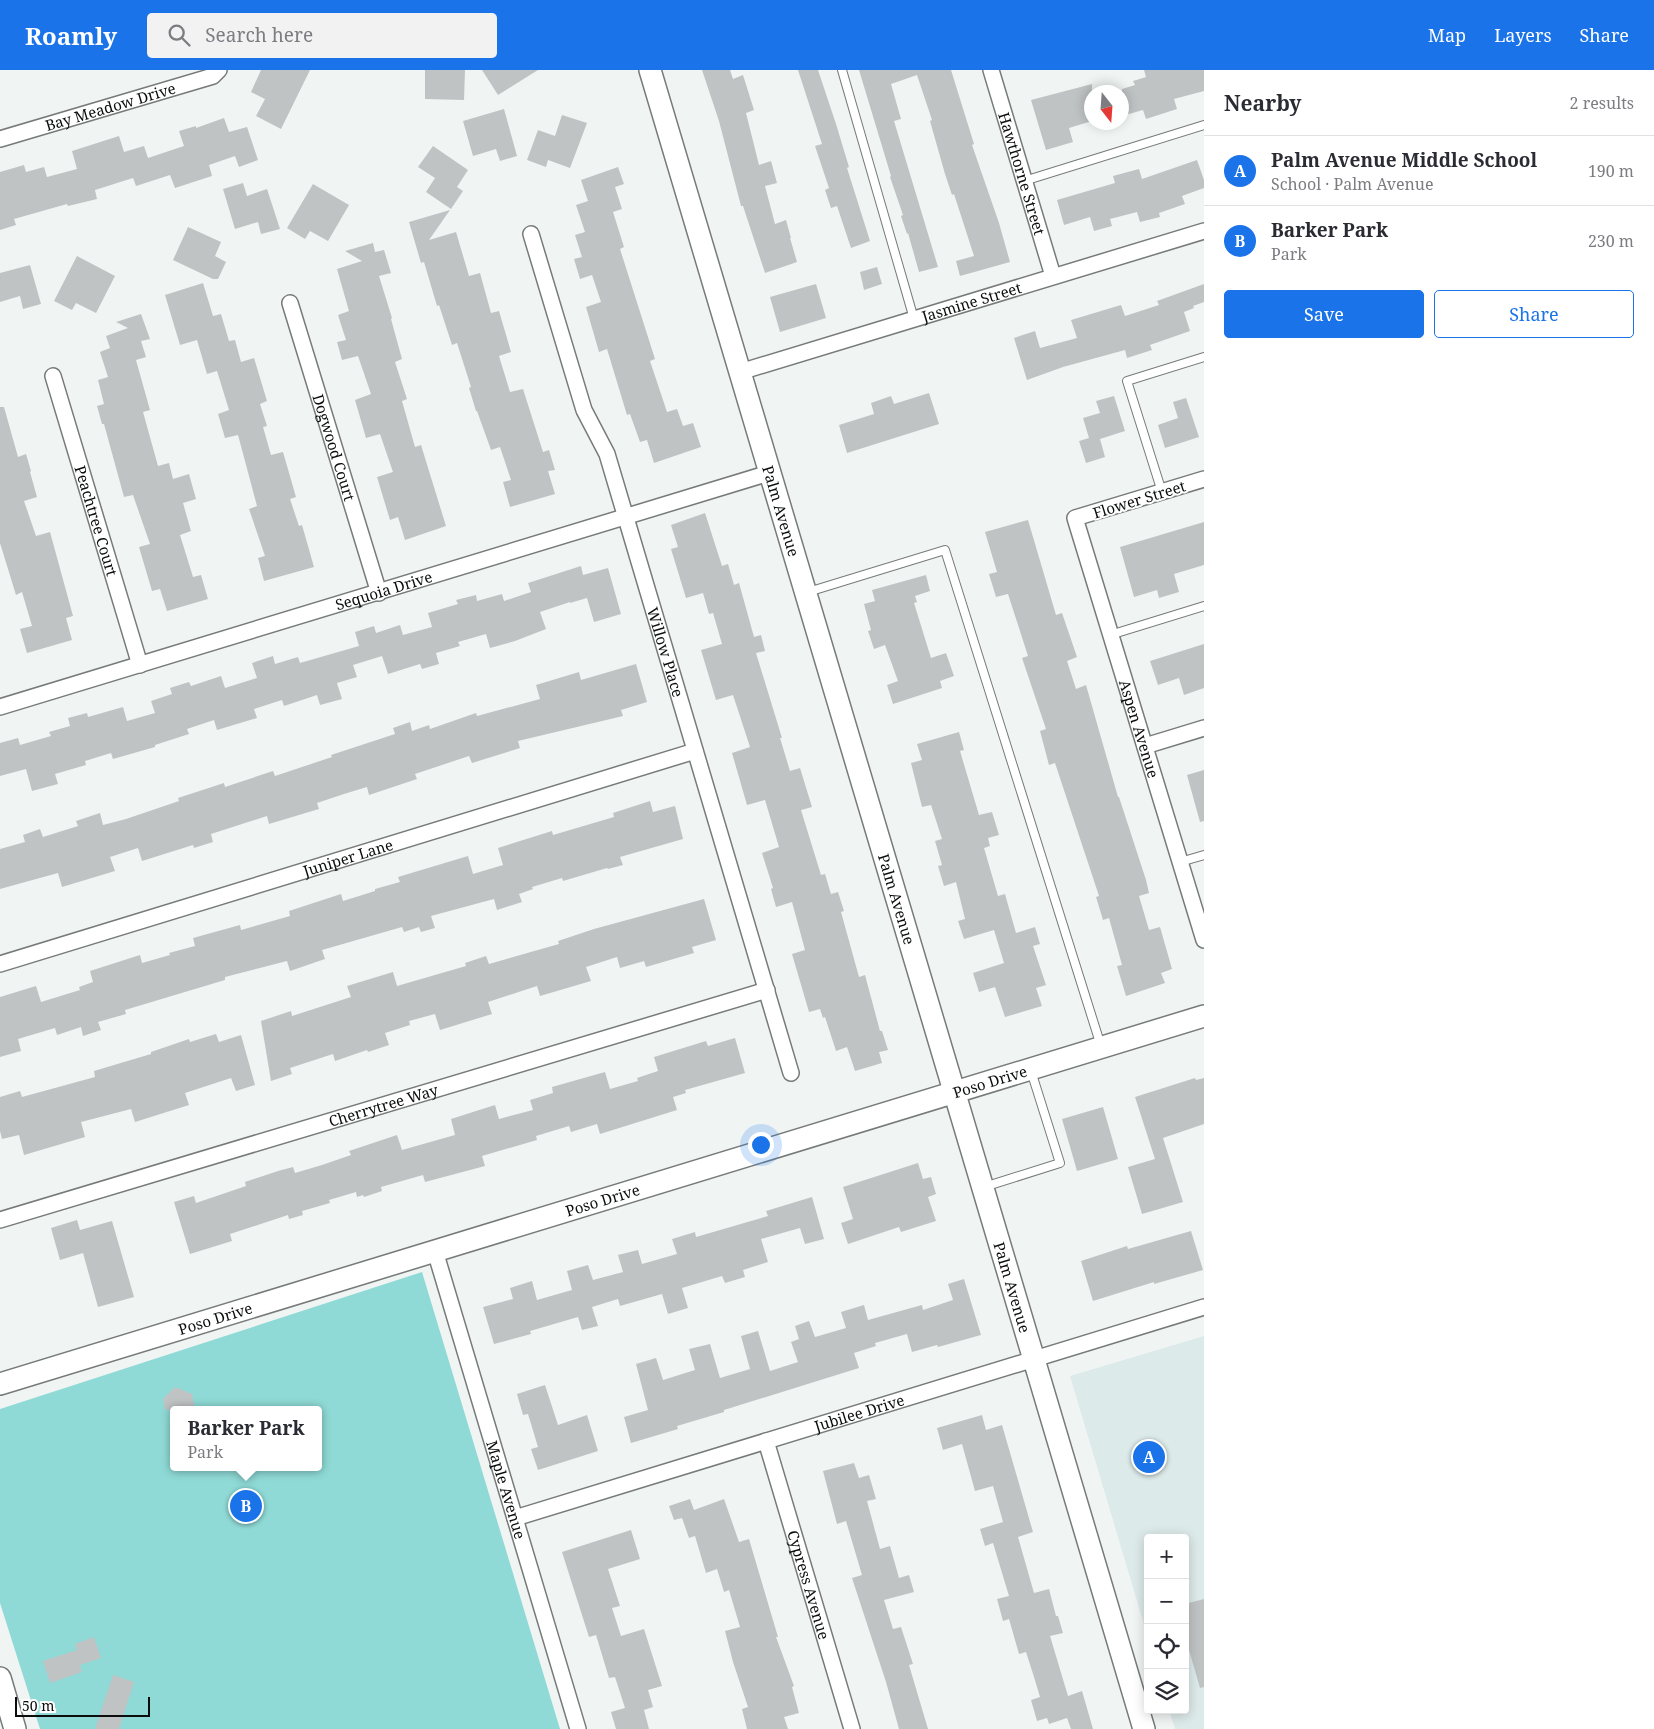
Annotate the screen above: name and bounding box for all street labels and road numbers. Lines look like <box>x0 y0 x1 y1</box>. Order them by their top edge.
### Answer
street label: Bay Meadow Drive <box>43 78 178 135</box>
street label: Hawthorne Street <box>994 110 1050 237</box>
street label: Jasmine Street <box>918 277 1024 326</box>
street label: Dogwood Court <box>308 391 360 503</box>
street label: Peachtree Court <box>70 463 123 578</box>
street label: Palm Avenue <box>758 463 804 559</box>
street label: Flower Street <box>1090 475 1188 523</box>
street label: Sequoia Drive <box>333 566 435 614</box>
street label: Willow Place <box>643 605 689 699</box>
street label: Aspen Avenue <box>1115 677 1164 780</box>
street label: Juniper Lane <box>300 834 395 881</box>
street label: Palm Avenue <box>874 851 920 947</box>
street label: Poso Drive <box>950 1061 1029 1102</box>
street label: Cherrytree Way <box>326 1079 441 1131</box>
street label: Poso Drive <box>563 1179 642 1221</box>
street label: Palm Avenue <box>989 1239 1035 1335</box>
street label: Poso Drive <box>176 1297 255 1339</box>
street label: Jubilee Drive <box>811 1389 907 1436</box>
street label: Maple Avenue <box>482 1438 531 1541</box>
street label: Cypress Avenue <box>783 1528 835 1642</box>

